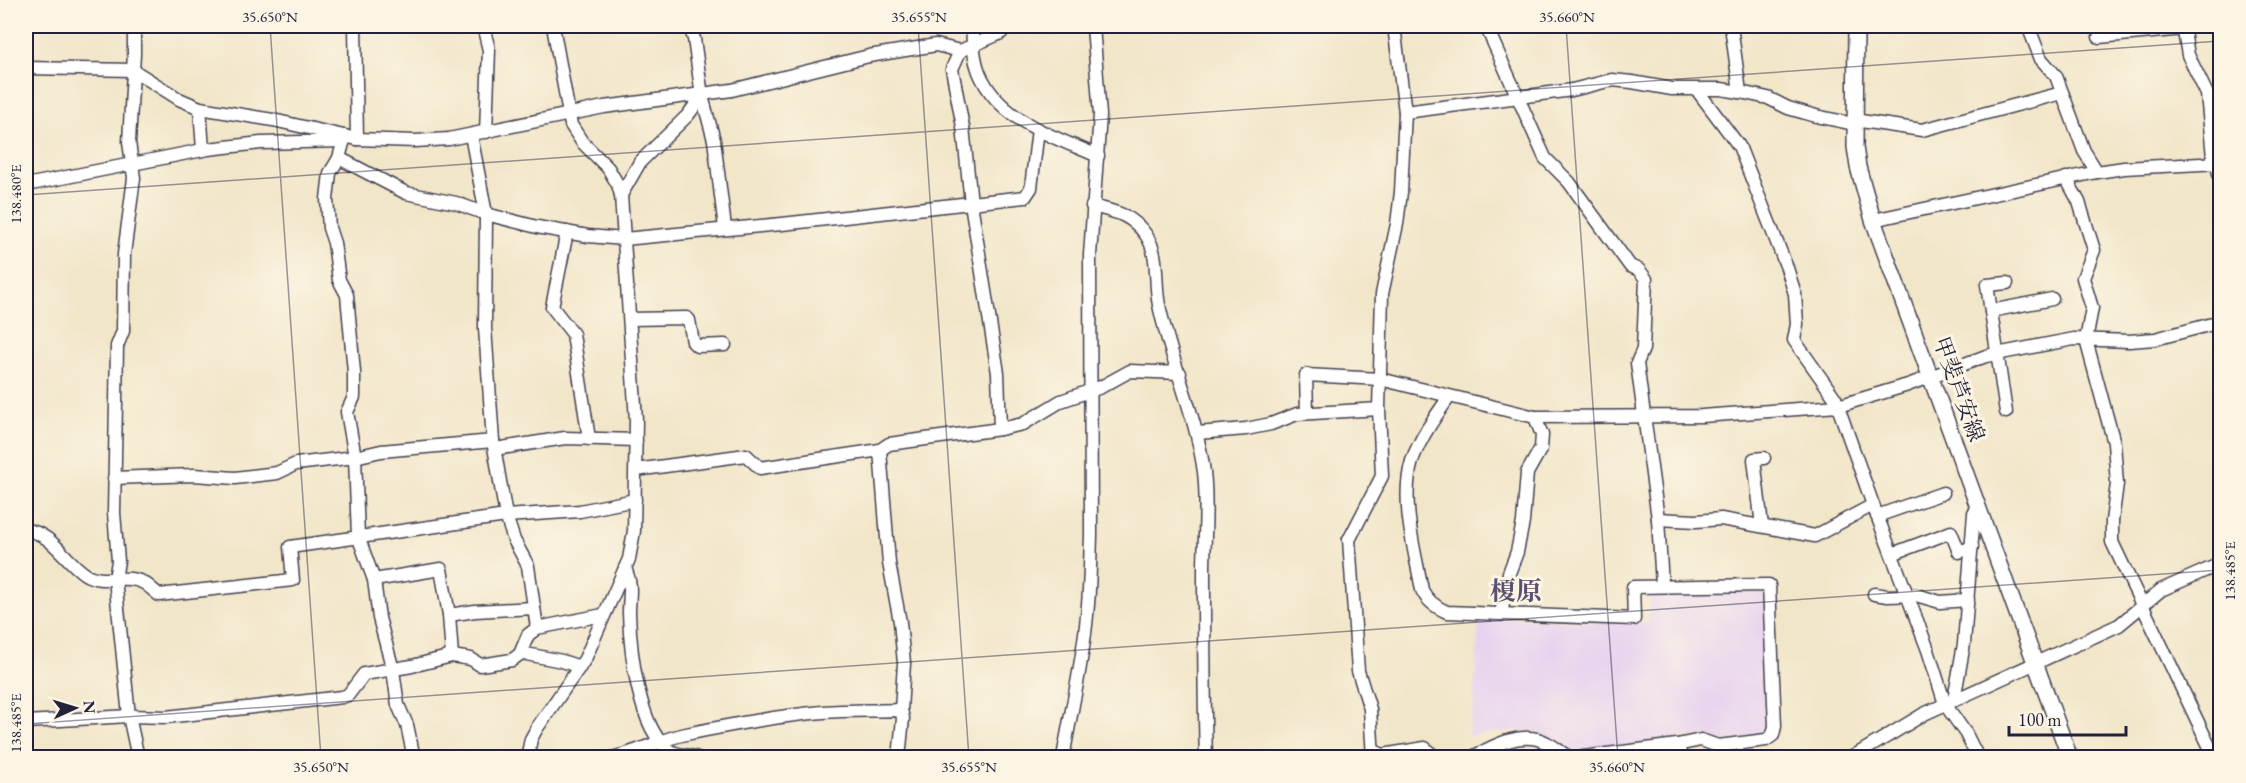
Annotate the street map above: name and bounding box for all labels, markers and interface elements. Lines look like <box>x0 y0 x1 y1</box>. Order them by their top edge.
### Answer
text: 35.650°N <box>242 7 298 26</box>
text: 35.655°N <box>891 7 947 26</box>
text: 35.660°N <box>1539 7 1595 26</box>
text: 138.480°E <box>6 164 25 224</box>
street label: 甲斐芦安線 <box>1927 332 1991 446</box>
text: 138.485°E <box>2220 541 2239 601</box>
district label: 榎原 <box>1490 574 1542 608</box>
north arrow <box>45 678 105 738</box>
text: 138.485°E <box>6 693 25 753</box>
scale bar <box>2009 699 2126 737</box>
text: N <box>79 700 100 714</box>
text: 100 m <box>2018 708 2062 731</box>
text: 35.650°N <box>293 757 349 776</box>
text: 35.655°N <box>941 757 997 776</box>
text: 35.660°N <box>1589 757 1645 776</box>

